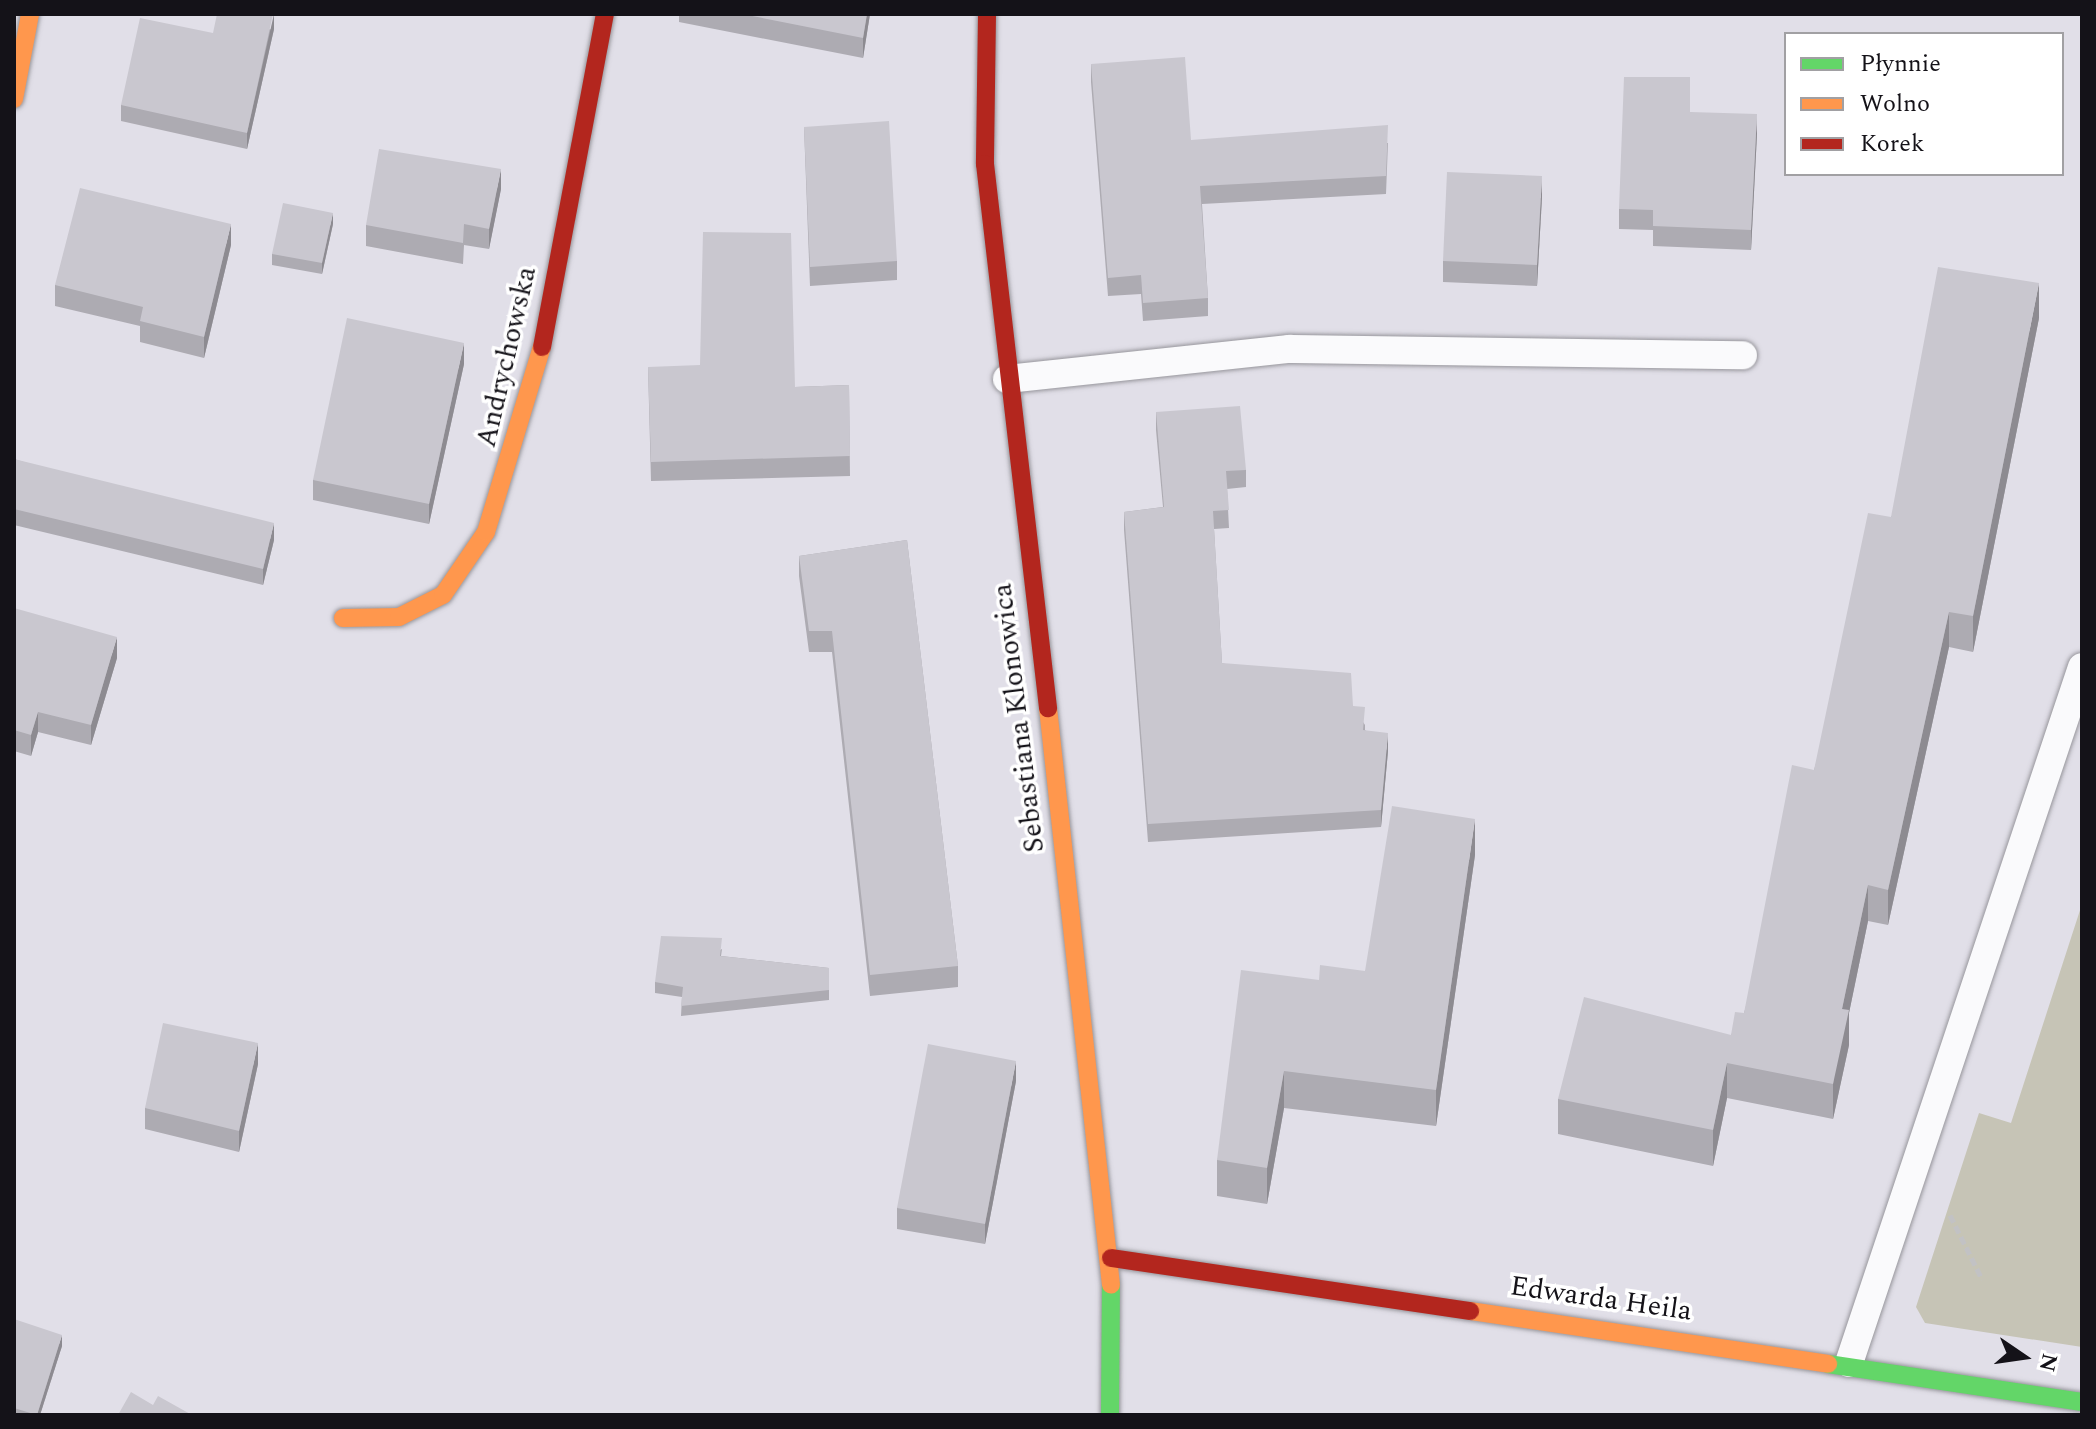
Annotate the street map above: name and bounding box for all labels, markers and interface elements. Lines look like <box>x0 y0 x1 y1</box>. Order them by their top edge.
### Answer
legend <box>1784 32 2064 176</box>
text: Płynnie <box>1860 46 1941 82</box>
text: Wolno <box>1860 86 1930 122</box>
text: Korek <box>1860 126 1924 162</box>
street label: Andrychowska <box>470 263 544 451</box>
street label: Sebastiana Klonowica <box>986 582 1052 854</box>
street label: Edwarda Heila <box>1508 1270 1694 1328</box>
north arrow <box>1984 1317 2064 1397</box>
text: N <box>2030 1350 2066 1375</box>

